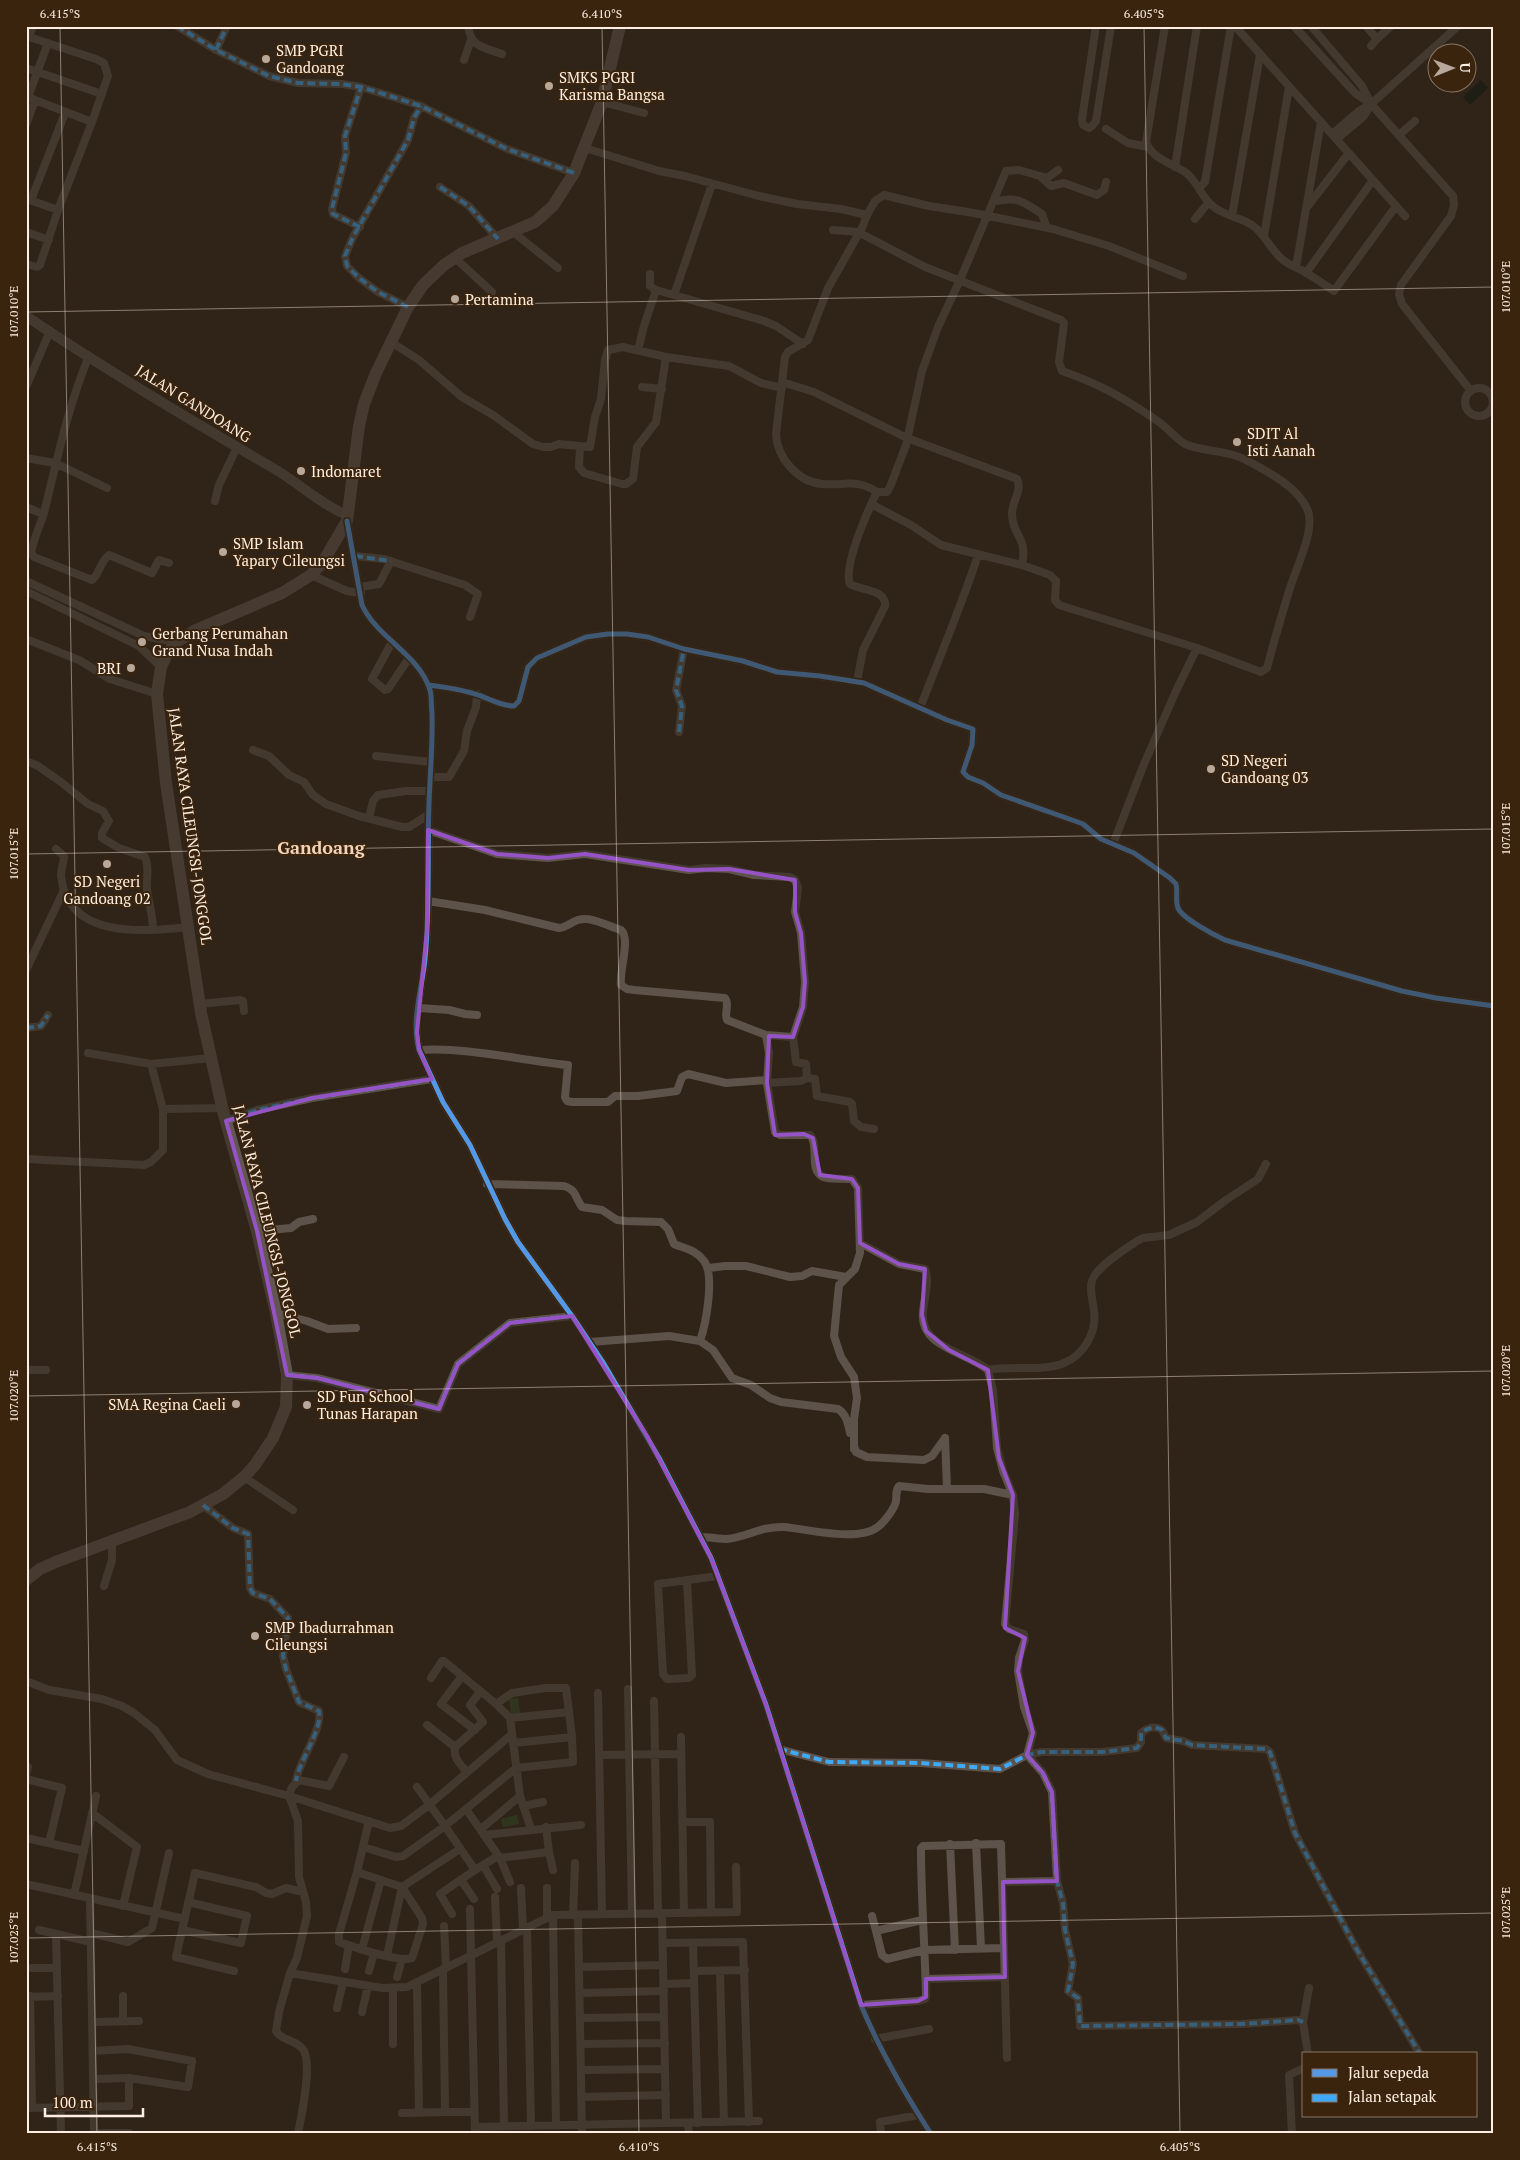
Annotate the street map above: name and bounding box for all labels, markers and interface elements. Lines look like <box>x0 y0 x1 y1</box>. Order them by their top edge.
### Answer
text: 6.415°S <box>40 6 80 21</box>
text: 6.410°S <box>582 6 622 21</box>
text: 6.405°S <box>1124 6 1164 21</box>
place label: SMP PGRI Gandoang <box>276 40 345 77</box>
north arrow <box>1428 42 1478 92</box>
marker: SMP PGRI Gandoang <box>260 53 272 65</box>
text: U <box>1456 63 1475 73</box>
place label: SMKS PGRI Karisma Bangsa <box>559 67 665 104</box>
marker: SMKS PGRI Karisma Bangsa <box>543 80 555 92</box>
text: 107.010°E <box>1498 261 1513 313</box>
text: 107.010°E <box>6 286 21 338</box>
place label: Pertamina <box>465 289 534 309</box>
marker: Pertamina <box>449 293 461 305</box>
street label: JALAN GANDOANG <box>133 359 256 447</box>
place label: SDIT Al Isti Aanah <box>1247 423 1316 460</box>
marker: SDIT Al Isti Aanah <box>1231 436 1243 448</box>
place label: Indomaret <box>311 461 382 481</box>
marker: Indomaret <box>295 465 307 477</box>
place label: SMP Islam Yapary Cileungsi <box>233 533 345 570</box>
marker: SMP Islam Yapary Cileungsi <box>217 546 229 558</box>
place label: Gerbang Perumahan Grand Nusa Indah <box>152 623 288 660</box>
marker: Gerbang Perumahan Grand Nusa Indah <box>136 636 148 648</box>
place label: BRI <box>97 658 121 678</box>
marker: BRI <box>125 662 137 674</box>
street label: JALAN RAYA CILEUNGSI-JONGGOL <box>164 706 218 946</box>
place label: SD Negeri Gandoang 03 <box>1221 750 1308 787</box>
marker: SD Negeri Gandoang 03 <box>1205 763 1217 775</box>
text: 107.015°E <box>1498 803 1513 855</box>
text: 107.015°E <box>6 828 21 880</box>
district label: Gandoang <box>277 835 366 859</box>
marker: SD Negeri Gandoang 02 <box>101 858 113 870</box>
place label: SD Negeri Gandoang 02 <box>63 871 151 908</box>
street label: JALAN RAYA CILEUNGSI-JONGGOL <box>229 1103 307 1339</box>
text: 107.020°E <box>1498 1345 1513 1397</box>
text: 107.020°E <box>6 1370 21 1422</box>
place label: SD Fun School Tunas Harapan <box>317 1386 418 1423</box>
place label: SMA Regina Caeli <box>108 1394 226 1414</box>
marker: SMA Regina Caeli <box>230 1398 242 1410</box>
marker: SD Fun School Tunas Harapan <box>301 1399 313 1411</box>
place label: SMP Ibadurrahman Cileungsi <box>265 1617 394 1654</box>
marker: SMP Ibadurrahman Cileungsi <box>249 1630 261 1642</box>
text: 107.025°E <box>1498 1887 1513 1939</box>
text: 107.025°E <box>6 1912 21 1964</box>
legend <box>1302 2052 1478 2118</box>
text: Jalur sepeda <box>1348 2062 1430 2082</box>
scale bar <box>45 2085 142 2117</box>
text: Jalan setapak <box>1348 2086 1437 2106</box>
text: 100 m <box>52 2092 93 2112</box>
text: 6.415°S <box>77 2139 117 2154</box>
text: 6.410°S <box>619 2139 659 2154</box>
text: 6.405°S <box>1160 2139 1200 2154</box>

